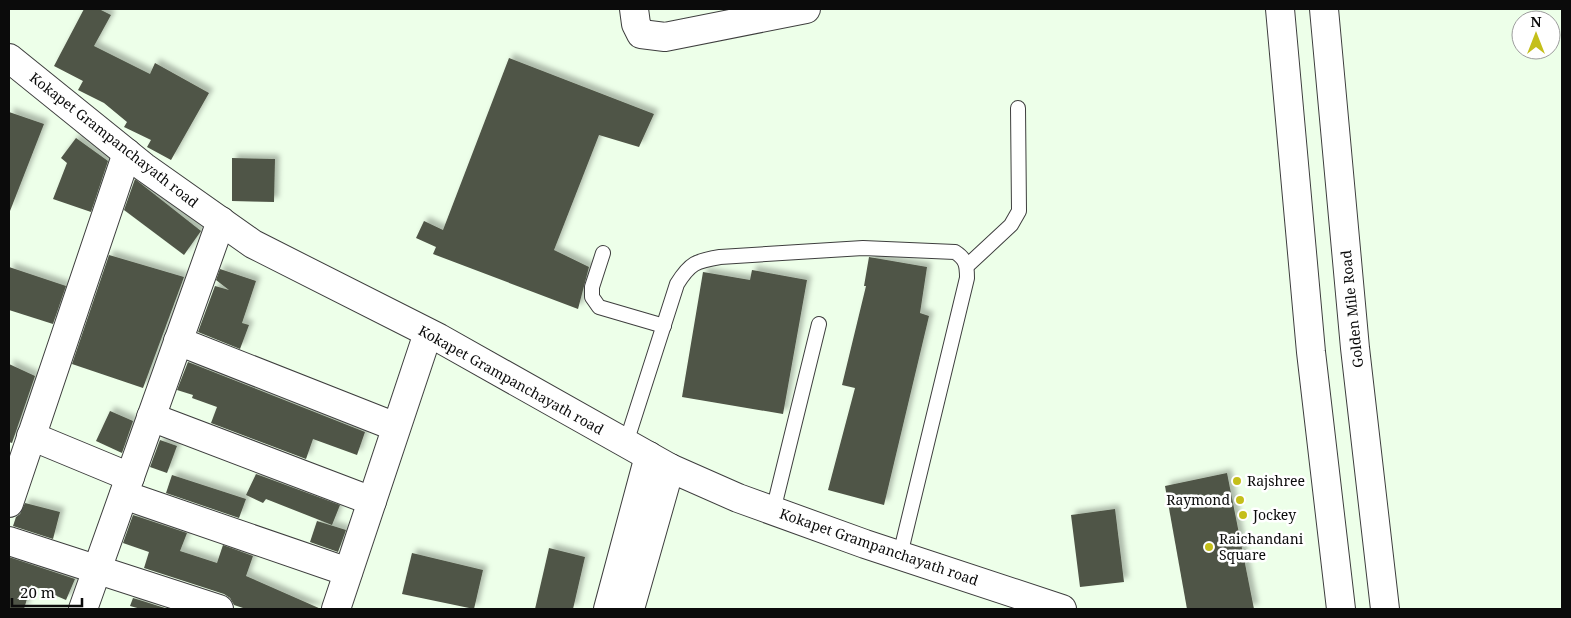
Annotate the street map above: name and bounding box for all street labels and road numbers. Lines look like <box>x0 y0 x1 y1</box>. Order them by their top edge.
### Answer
street label: Kokapet Grampanchayath road <box>26 68 203 212</box>
street label: Golden Mile Road <box>1336 249 1367 369</box>
street label: Kokapet Grampanchayath road <box>415 321 608 439</box>
street label: Kokapet Grampanchayath road <box>777 504 981 590</box>

